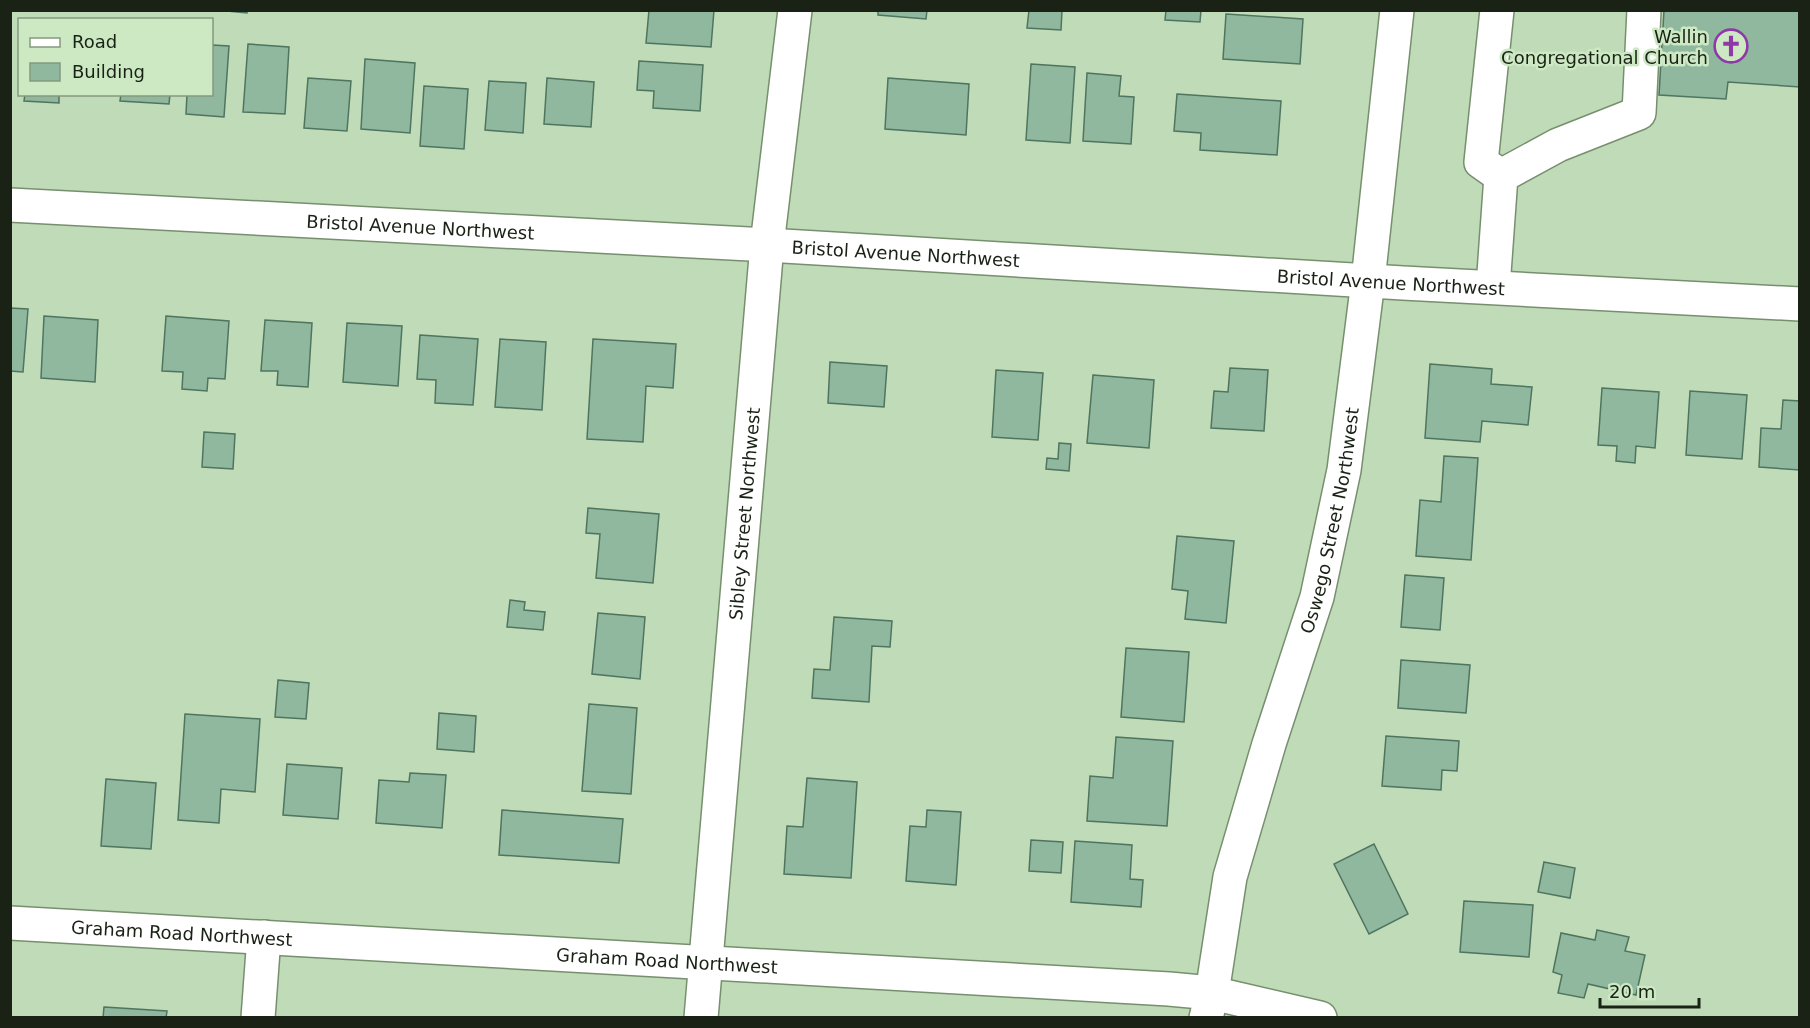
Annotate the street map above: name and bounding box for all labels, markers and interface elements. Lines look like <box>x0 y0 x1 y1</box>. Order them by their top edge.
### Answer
legend <box>18 18 213 96</box>
place label: Wallin Congregational Church <box>1501 26 1708 68</box>
church icon: Wallin Congregational Church <box>1713 28 1749 64</box>
text: Road <box>72 31 117 52</box>
text: Building <box>72 61 145 82</box>
street label: Bristol Avenue Northwest <box>306 210 535 243</box>
street label: Bristol Avenue Northwest <box>791 236 1020 271</box>
street label: Bristol Avenue Northwest <box>1276 265 1505 299</box>
street label: Oswego Street Northwest <box>1295 406 1362 636</box>
street label: Sibley Street Northwest <box>725 407 764 621</box>
street label: Graham Road Northwest <box>70 916 293 950</box>
street label: Graham Road Northwest <box>556 944 778 977</box>
scale bar <box>1600 971 1699 1009</box>
text: 20 m <box>1609 981 1655 1002</box>

